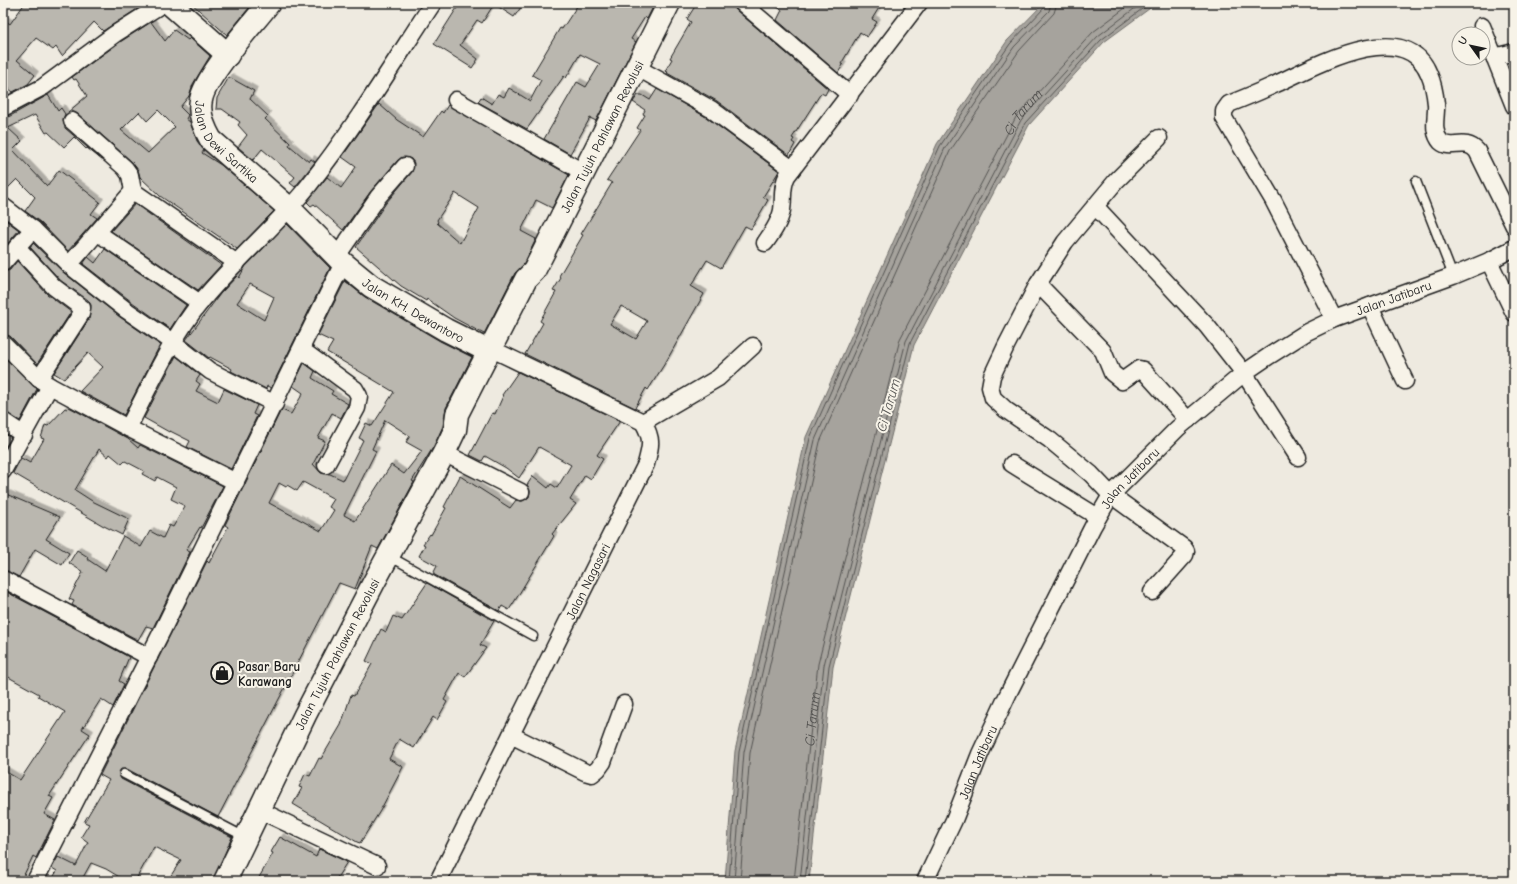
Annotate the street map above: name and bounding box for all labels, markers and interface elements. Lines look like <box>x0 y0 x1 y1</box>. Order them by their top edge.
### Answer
north arrow <box>1451 26 1491 66</box>
text: U <box>1456 34 1470 47</box>
street label: Jalan Tujuh Pahlawan Revolusi <box>558 58 647 215</box>
water label: Ci Tarum <box>1000 86 1046 138</box>
street label: Jalan Dewi Sartika <box>192 100 261 186</box>
street label: Jalan KH. Dewantoro <box>359 275 467 346</box>
street label: Jalan Jatibaru <box>1354 278 1433 318</box>
water label: Ci Tarum <box>873 377 904 434</box>
street label: Jalan Jatibaru <box>1098 444 1162 511</box>
street label: Jalan Nagasari <box>563 541 613 622</box>
street label: Jalan Tujuh Pahlawan Revolusi <box>292 576 382 732</box>
place label: Pasar Baru Karawang <box>238 659 300 689</box>
shop icon: Pasar Baru Karawang <box>209 660 235 686</box>
water label: Ci Tarum <box>801 691 824 747</box>
street label: Jalan Jatibaru <box>956 723 1000 801</box>

